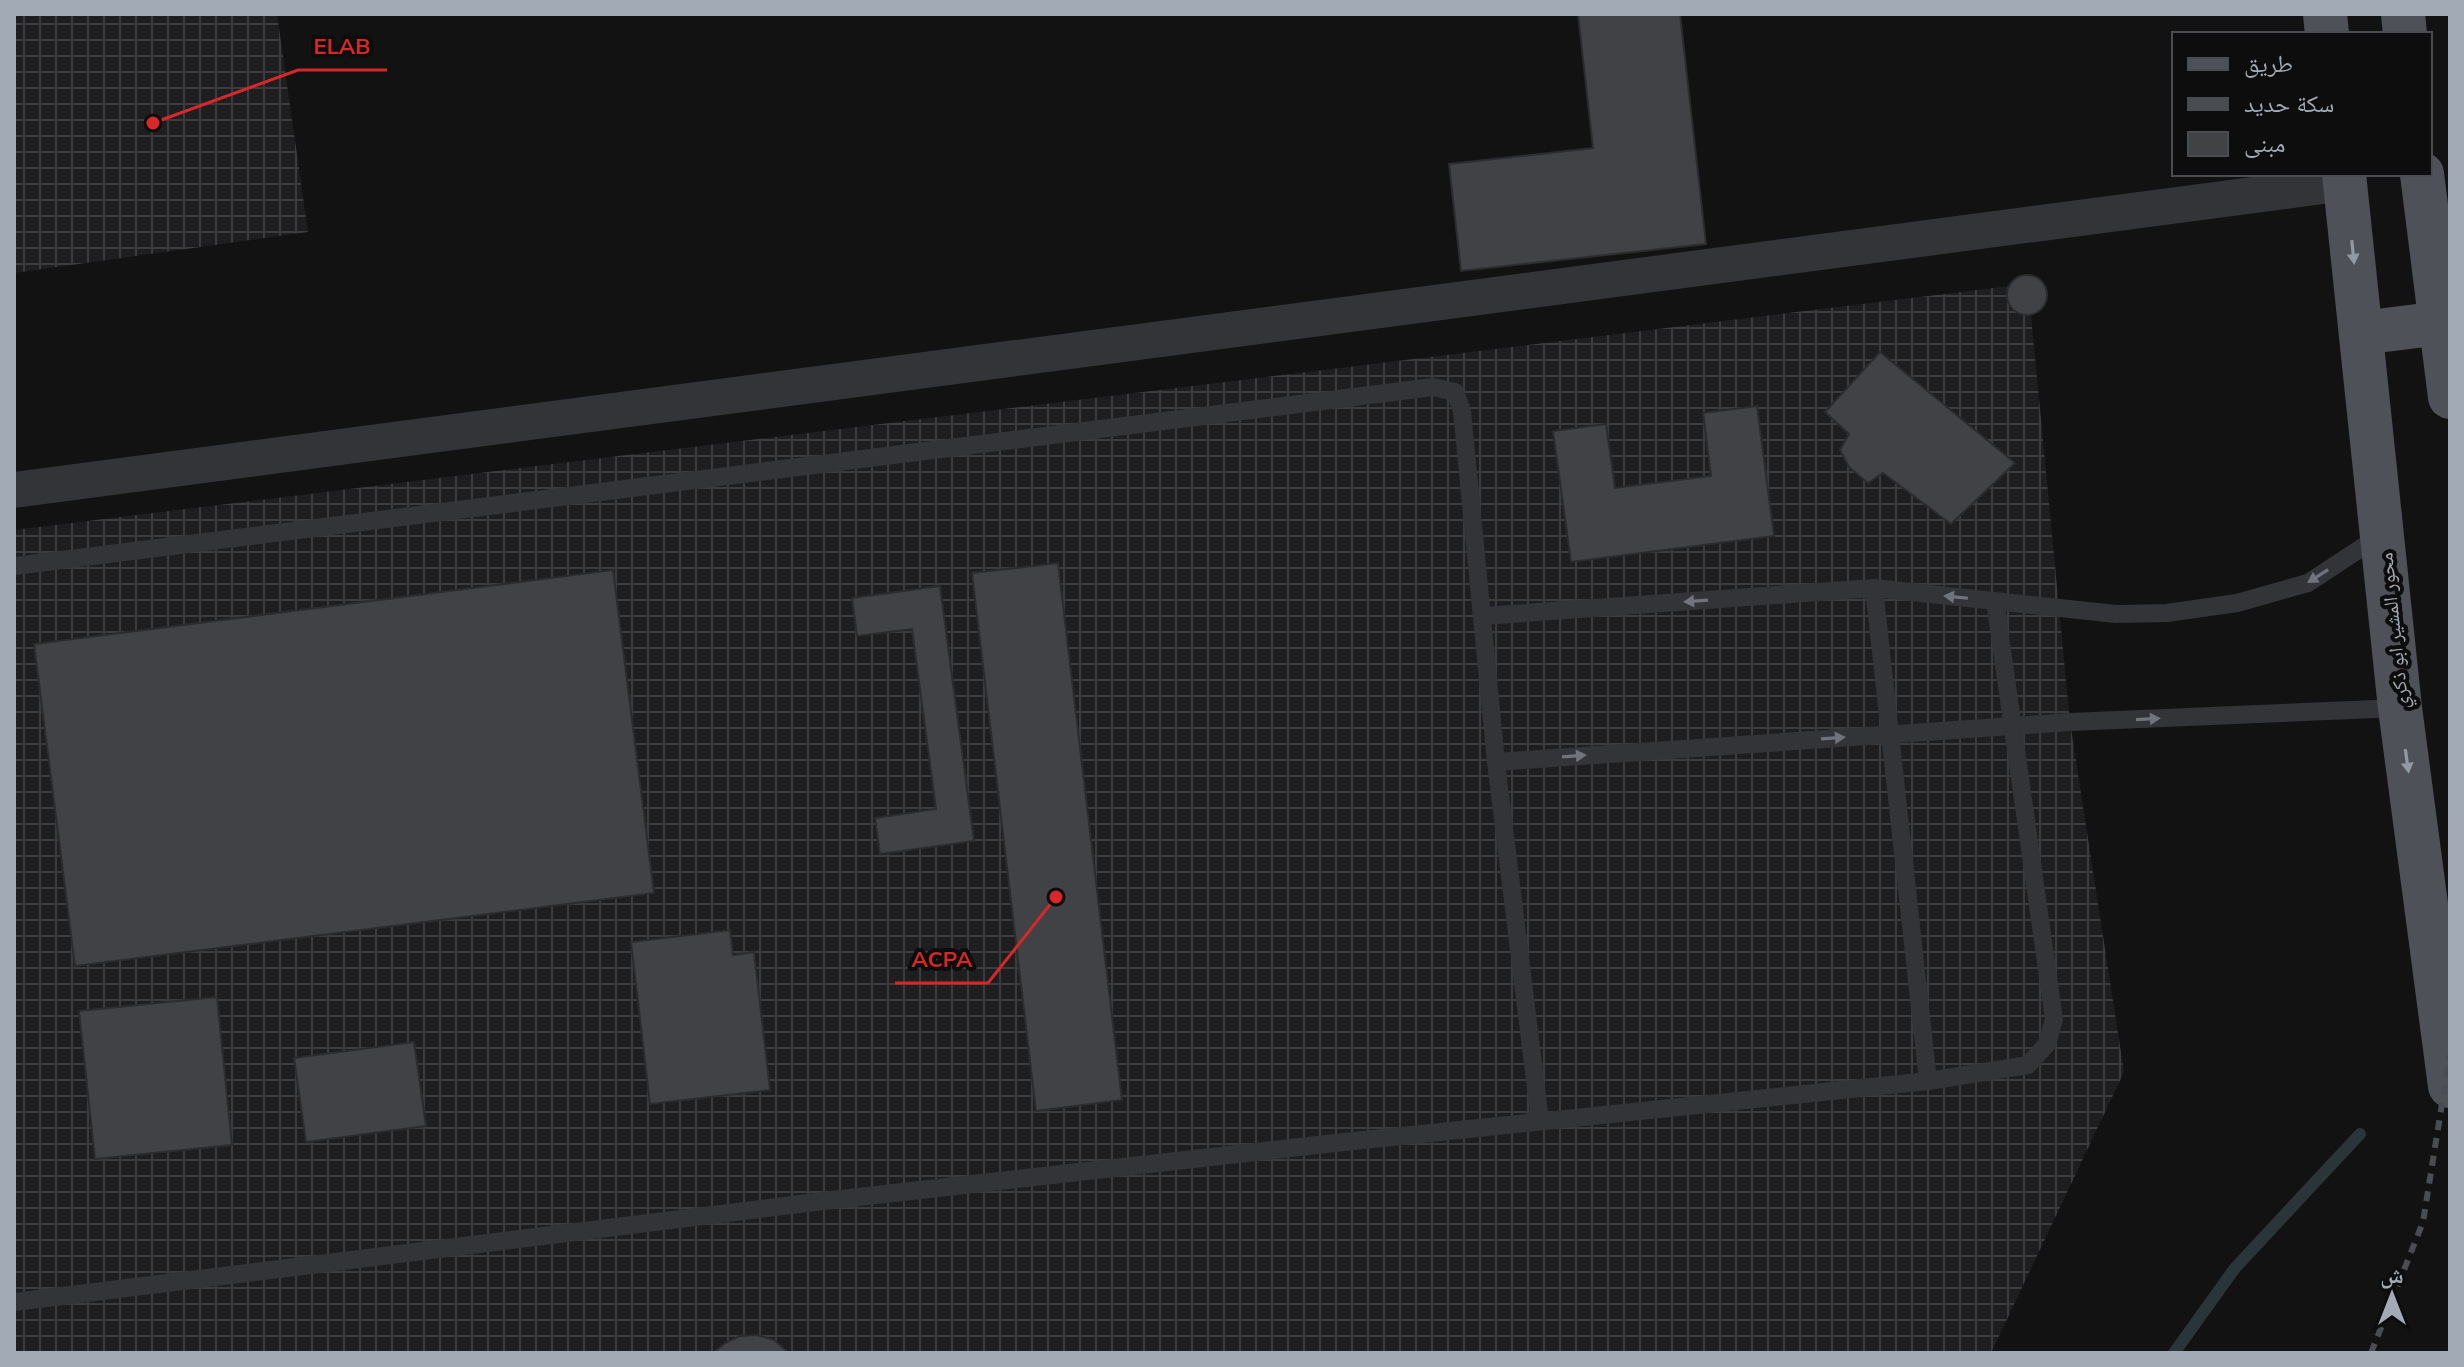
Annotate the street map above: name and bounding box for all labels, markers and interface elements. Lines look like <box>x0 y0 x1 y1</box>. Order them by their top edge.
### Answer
callout: ELAB <box>298 24 387 70</box>
text: ELAB <box>314 32 370 60</box>
legend <box>2172 32 2432 176</box>
text: طريق <box>2244 48 2293 78</box>
text: سكة حديد <box>2244 88 2334 118</box>
text: مبنى <box>2244 128 2285 158</box>
one-way arrow <box>2346 239 2359 264</box>
street label: محور المشير ابو ذكري <box>2372 551 2418 711</box>
one-way arrow <box>2307 569 2329 583</box>
one-way arrow <box>1943 590 1968 603</box>
one-way arrow <box>1684 595 1709 608</box>
one-way arrow <box>2136 712 2161 725</box>
one-way arrow <box>1821 731 1846 744</box>
one-way arrow <box>1562 749 1587 762</box>
one-way arrow <box>2401 749 2414 774</box>
callout: ACPA <box>895 937 988 983</box>
text: ACPA <box>912 945 973 973</box>
north arrow <box>2352 1255 2432 1335</box>
text: ش <box>2380 1261 2404 1289</box>

